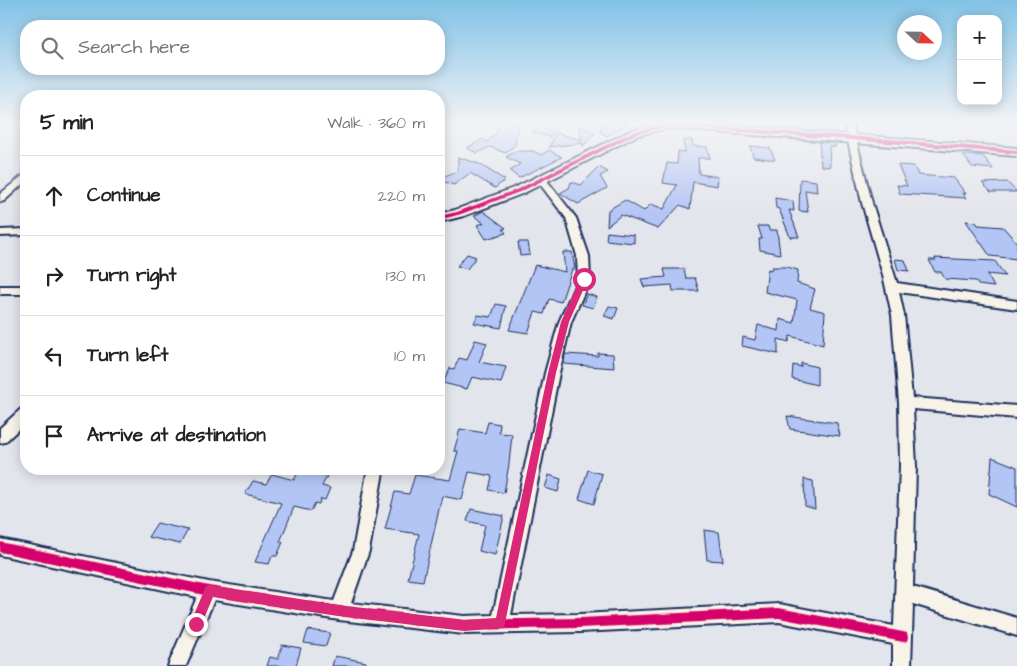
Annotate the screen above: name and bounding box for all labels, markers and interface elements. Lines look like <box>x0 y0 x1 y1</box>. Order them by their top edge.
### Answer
north arrow <box>897 15 942 60</box>
map controls <box>957 15 1002 105</box>
button: + <box>957 15 1002 60</box>
search box <box>20 20 445 75</box>
icon: search <box>38 34 66 62</box>
text: Search here <box>78 34 190 61</box>
button: − <box>957 60 1002 105</box>
text: 5 min <box>40 108 93 137</box>
text: Walk · 360 m <box>327 112 425 134</box>
icon: ahead <box>40 182 68 210</box>
text: Continue <box>87 182 161 209</box>
text: 220 m <box>378 185 425 207</box>
icon: right <box>40 262 68 290</box>
text: Turn right <box>87 262 176 289</box>
text: 130 m <box>386 265 425 287</box>
route start <box>573 268 596 291</box>
icon: left <box>40 342 68 370</box>
text: Turn left <box>87 342 168 369</box>
text: 10 m <box>394 345 425 367</box>
icon: arrive <box>40 422 68 450</box>
text: Arrive at destination <box>87 422 266 449</box>
route end <box>185 613 208 636</box>

